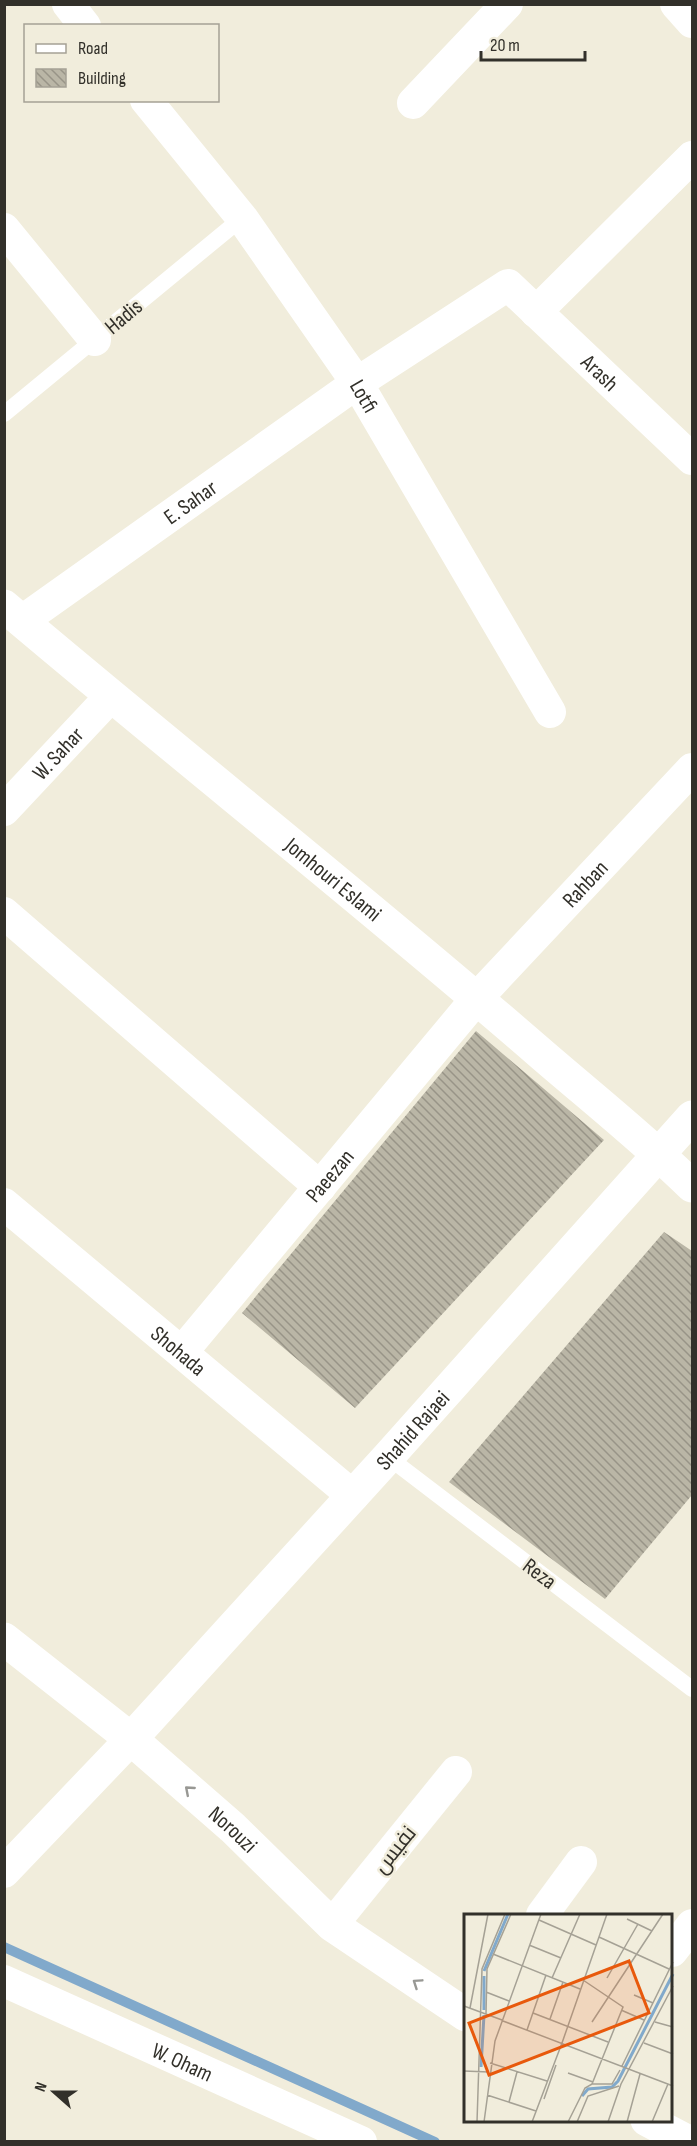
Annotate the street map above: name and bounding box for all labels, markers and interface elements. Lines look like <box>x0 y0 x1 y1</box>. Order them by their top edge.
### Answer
legend <box>24 24 219 102</box>
scale bar <box>481 24 584 62</box>
text: 20 m <box>490 35 520 56</box>
text: Road <box>78 38 108 59</box>
text: Building <box>78 68 126 89</box>
street label: Hadis <box>100 294 148 341</box>
street label: Arash <box>574 349 624 397</box>
street label: Lotfi <box>343 375 383 418</box>
street label: E. Sahar <box>159 475 223 531</box>
street label: W. Sahar <box>27 722 90 786</box>
street label: Jomhouri Eslami <box>278 832 387 928</box>
street label: Rahban <box>557 855 614 914</box>
street label: Paeezan <box>300 1144 360 1208</box>
street label: Shohada <box>145 1321 211 1382</box>
street label: Shahid Rajaei <box>371 1386 456 1476</box>
street label: Reza <box>517 1553 561 1596</box>
one-way arrow <box>185 1786 196 1797</box>
street label: Norouzi <box>203 1801 262 1859</box>
street label: نفیس <box>368 1821 423 1879</box>
inset map <box>464 1914 673 2122</box>
one-way arrow <box>413 1979 424 1990</box>
street label: W. Oham <box>147 2038 217 2088</box>
north arrow <box>24 2062 84 2122</box>
text: N <box>31 2080 52 2095</box>

